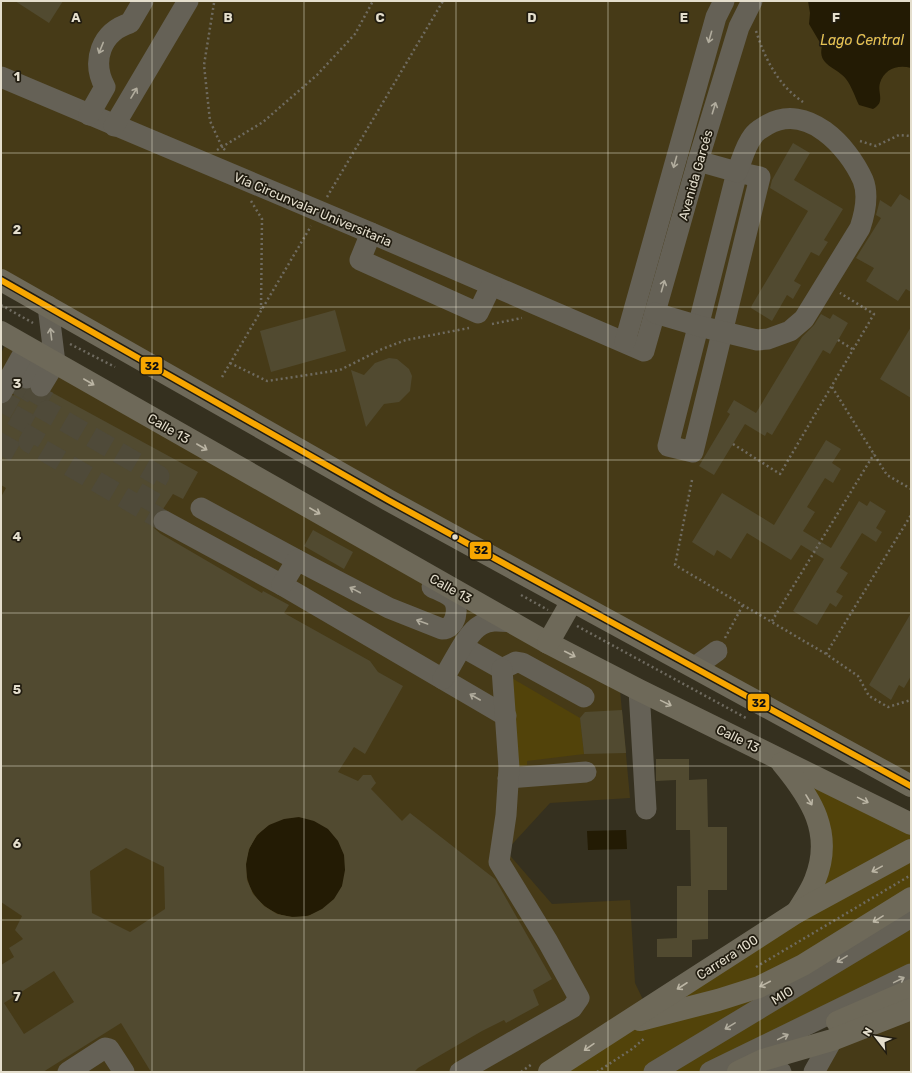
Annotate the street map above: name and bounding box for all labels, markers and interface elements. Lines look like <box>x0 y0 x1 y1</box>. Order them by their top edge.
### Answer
text: A <box>71 10 81 25</box>
text: B <box>223 10 233 25</box>
text: C <box>375 10 385 25</box>
text: D <box>527 10 537 25</box>
text: E <box>680 10 688 25</box>
text: F <box>832 10 840 25</box>
one-way arrow <box>706 30 713 43</box>
water label: Lago Central <box>820 32 904 49</box>
one-way arrow <box>97 41 105 53</box>
text: 1 <box>14 69 20 84</box>
one-way arrow <box>131 87 139 99</box>
one-way arrow <box>711 101 718 114</box>
street label: Avenida Garcés <box>675 128 716 222</box>
one-way arrow <box>671 156 678 169</box>
street label: Vía Circunvalar Universitaria <box>232 169 394 250</box>
text: 2 <box>13 222 21 237</box>
one-way arrow <box>660 280 667 293</box>
one-way arrow <box>47 328 55 341</box>
line badge: 32 <box>140 356 163 375</box>
text: 32 <box>145 360 159 373</box>
text: 3 <box>13 376 22 391</box>
one-way arrow <box>83 379 95 387</box>
street label: Calle 13 <box>145 410 193 447</box>
one-way arrow <box>196 443 208 451</box>
one-way arrow <box>309 507 321 515</box>
text: 4 <box>13 529 22 544</box>
unlabelled marker <box>450 532 460 542</box>
line badge: 32 <box>469 541 492 560</box>
text: 32 <box>474 544 488 557</box>
street label: Calle 13 <box>427 571 475 606</box>
one-way arrow <box>349 585 361 593</box>
one-way arrow <box>417 617 429 625</box>
one-way arrow <box>564 651 576 658</box>
text: 5 <box>13 682 21 697</box>
one-way arrow <box>469 693 481 701</box>
line badge: 32 <box>747 693 770 712</box>
text: 32 <box>752 697 766 710</box>
one-way arrow <box>660 700 672 707</box>
street label: Calle 13 <box>714 722 762 755</box>
one-way arrow <box>806 794 814 806</box>
one-way arrow <box>856 797 868 804</box>
text: 6 <box>13 836 22 851</box>
one-way arrow <box>871 865 883 873</box>
one-way arrow <box>872 915 884 923</box>
street label: Carrera 100 <box>694 932 761 983</box>
one-way arrow <box>836 956 848 964</box>
one-way arrow <box>893 976 905 983</box>
one-way arrow <box>760 981 772 988</box>
one-way arrow <box>676 982 687 990</box>
street label: MIO <box>769 983 796 1008</box>
text: 7 <box>13 989 21 1004</box>
north arrow <box>856 1017 896 1057</box>
one-way arrow <box>724 1023 736 1031</box>
text: N <box>860 1025 876 1039</box>
one-way arrow <box>776 1033 788 1040</box>
one-way arrow <box>584 1043 595 1051</box>

